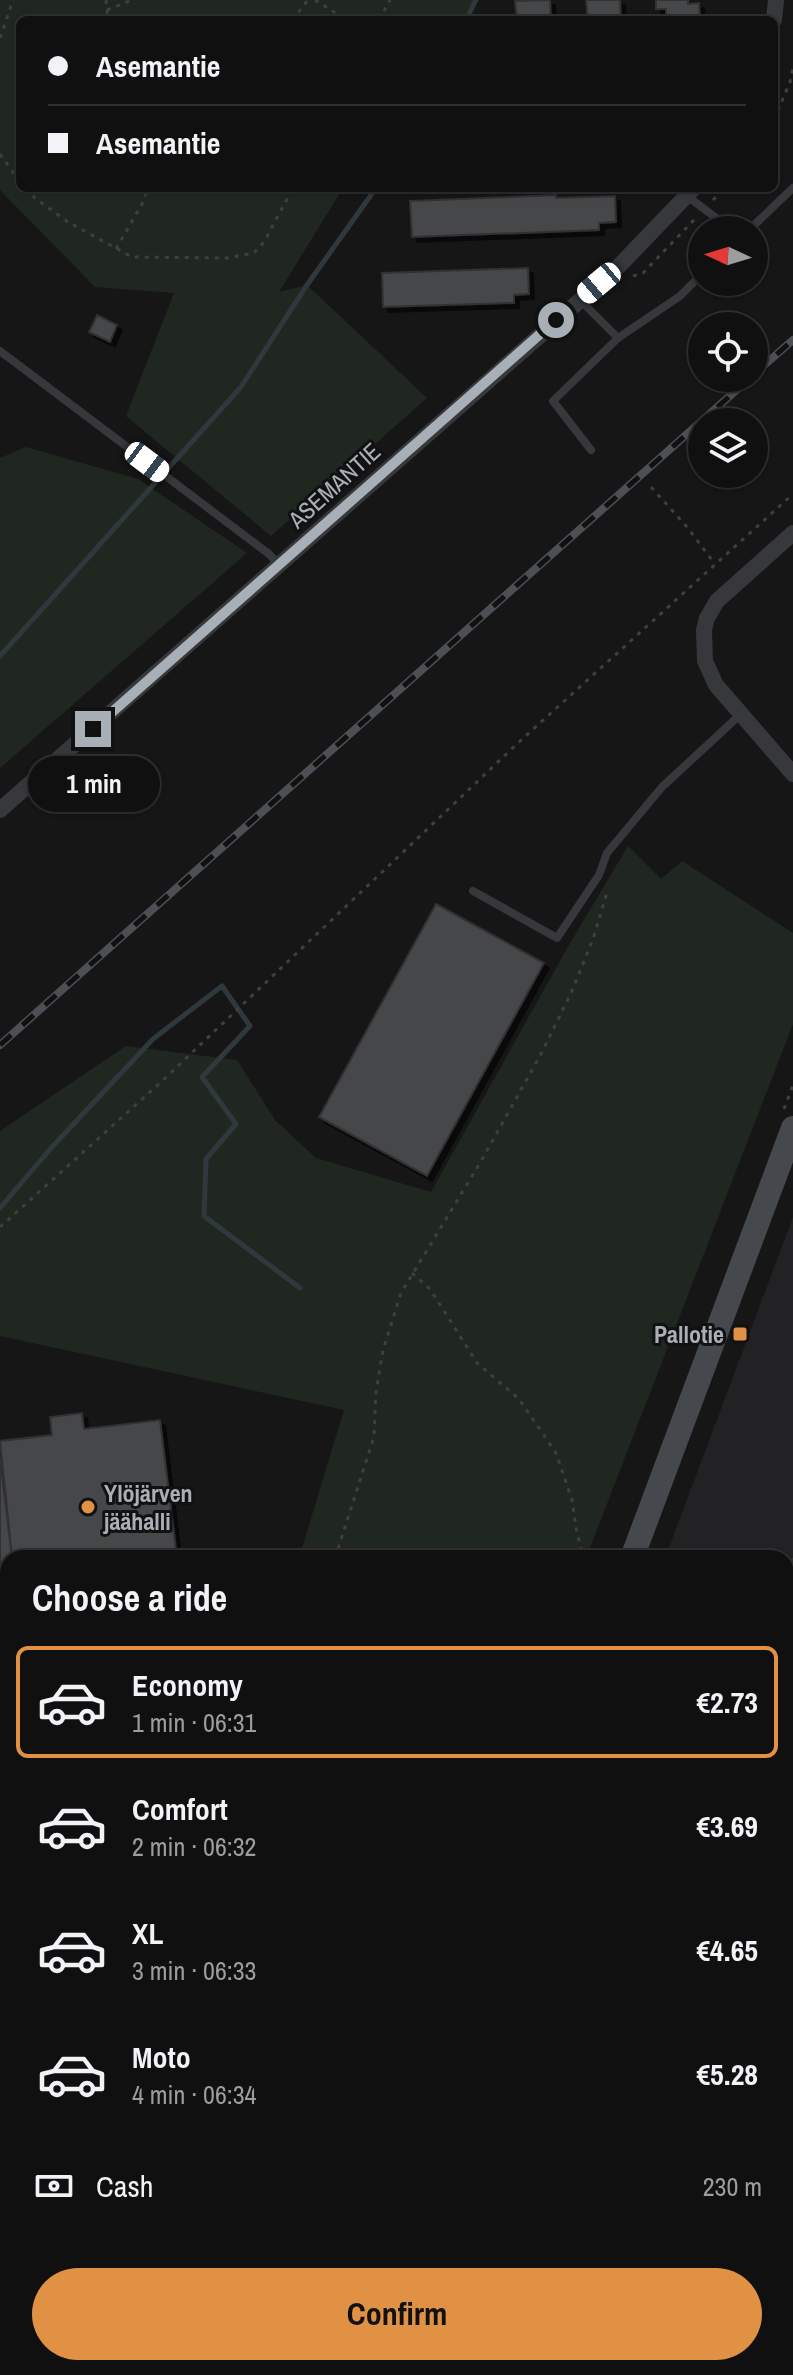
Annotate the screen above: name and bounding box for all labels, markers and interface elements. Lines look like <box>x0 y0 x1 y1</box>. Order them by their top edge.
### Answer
text: Asemantie <box>96 46 220 86</box>
text: Asemantie <box>96 123 220 163</box>
north arrow <box>688 216 768 296</box>
map controls <box>688 216 768 488</box>
car <box>573 258 625 308</box>
route start <box>538 302 574 338</box>
button: locate <box>688 312 768 392</box>
button: layers <box>688 408 768 488</box>
street label: ASEMANTIE <box>280 435 387 536</box>
car <box>121 438 173 486</box>
route end <box>75 711 111 747</box>
callout: 1 min <box>27 757 159 813</box>
text: 1 min <box>66 766 122 801</box>
place label: Pallotie <box>654 1318 724 1350</box>
marker: Pallotie <box>731 1325 749 1343</box>
place label: Ylöjärven jäähalli <box>103 1477 193 1537</box>
marker: Ylöjärven jäähalli <box>79 1498 97 1516</box>
text: Choose a ride <box>32 1574 227 1622</box>
text: Economy <box>132 1665 243 1705</box>
icon: car <box>36 1666 108 1738</box>
text: €2.73 <box>696 1682 758 1722</box>
text: 1 min · 06:31 <box>132 1705 256 1740</box>
text: Comfort <box>132 1789 228 1829</box>
icon: car <box>36 1790 108 1862</box>
text: €3.69 <box>696 1806 758 1846</box>
text: 2 min · 06:32 <box>132 1829 256 1864</box>
text: XL <box>132 1913 163 1953</box>
icon: car <box>36 1914 108 1986</box>
text: €4.65 <box>696 1930 758 1970</box>
text: 3 min · 06:33 <box>132 1953 256 1988</box>
text: Moto <box>132 2037 191 2077</box>
icon: car <box>36 2038 108 2110</box>
text: €5.28 <box>696 2054 758 2094</box>
text: 4 min · 06:34 <box>132 2077 256 2112</box>
icon: cash <box>32 2164 76 2208</box>
text: Cash <box>96 2166 153 2206</box>
text: 230 m <box>703 2169 762 2204</box>
button: Confirm <box>32 2268 762 2360</box>

